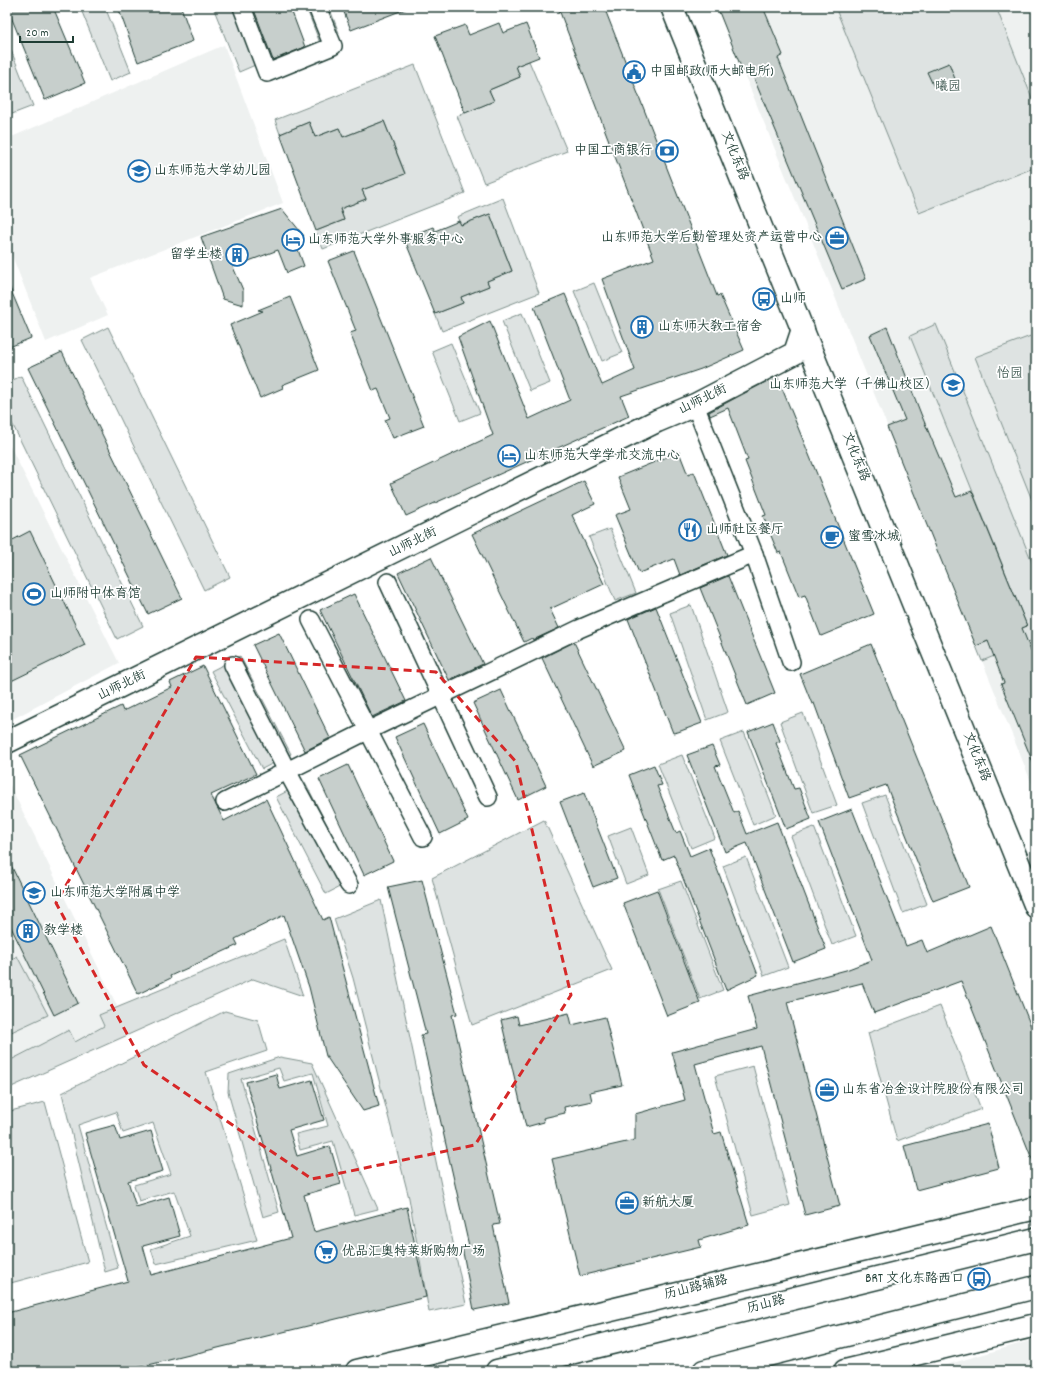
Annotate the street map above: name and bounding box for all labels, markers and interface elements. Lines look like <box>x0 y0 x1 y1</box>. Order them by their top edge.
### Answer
scale bar <box>20 18 73 44</box>
text: 20 m <box>26 25 49 42</box>
public building icon: 中国邮政(师大邮电所) <box>621 59 647 85</box>
place label: 中国邮政(师大邮电所) <box>650 63 774 82</box>
park label: 曦园 <box>935 78 961 97</box>
street label: 文化东路 <box>715 128 753 184</box>
bank icon: 中国工商银行 <box>654 138 680 164</box>
place label: 中国工商银行 <box>574 142 652 161</box>
school or university icon: 山东师范大学幼儿园 <box>126 158 152 184</box>
place label: 山东师范大学幼儿园 <box>154 162 271 181</box>
office icon: 山东师范大学后勤管理处资产运营中心 <box>824 225 850 251</box>
hotel icon: 山东师范大学外事服务中心 <box>280 227 306 253</box>
place label: 山东师范大学后勤管理处资产运营中心 <box>601 229 822 248</box>
place label: 山东师范大学外事服务中心 <box>308 231 464 250</box>
building icon: 留学生楼 <box>224 242 250 268</box>
place label: 留学生楼 <box>170 246 222 265</box>
bus stop icon: 山师 <box>751 286 777 312</box>
place label: 山师 <box>780 290 806 309</box>
building icon: 山东师大教工宿舍 <box>629 314 655 340</box>
place label: 山东师大教工宿舍 <box>658 318 762 337</box>
park label: 怡园 <box>997 365 1023 384</box>
school or university icon: 山东师范大学（千佛山校区） <box>940 372 966 398</box>
place label: 山东师范大学（千佛山校区） <box>769 376 938 395</box>
street label: 山师北街 <box>675 380 731 420</box>
street label: 文化东路 <box>836 429 874 485</box>
hotel icon: 山东师范大学学术交流中心 <box>496 443 522 469</box>
place label: 山东师范大学学术交流中心 <box>524 447 680 466</box>
restaurant icon: 山师社区餐厅 <box>677 517 703 543</box>
place label: 山师社区餐厅 <box>706 521 784 540</box>
street label: 山师北街 <box>385 523 441 563</box>
cafe icon: 蜜雪冰城 <box>819 524 845 550</box>
place label: 蜜雪冰城 <box>848 528 900 547</box>
sports icon: 山师附中体育馆 <box>21 581 47 607</box>
place label: 山师附中体育馆 <box>50 585 141 604</box>
street label: 山师北街 <box>94 666 150 706</box>
street label: 文化东路 <box>957 729 995 785</box>
school or university icon: 山东师范大学附属中学 <box>21 880 47 906</box>
place label: 山东师范大学附属中学 <box>50 884 180 903</box>
building icon: 教学楼 <box>15 918 41 944</box>
place label: 教学楼 <box>44 922 83 941</box>
office icon: 山东省冶金设计院股份有限公司 <box>814 1077 840 1103</box>
place label: 山东省冶金设计院股份有限公司 <box>842 1081 1024 1100</box>
office icon: 新航大厦 <box>614 1190 640 1216</box>
place label: 新航大厦 <box>642 1194 694 1213</box>
supermarket icon: 优品汇奥特莱斯购物广场 <box>313 1239 339 1265</box>
place label: 优品汇奥特莱斯购物广场 <box>342 1243 485 1262</box>
bus stop icon: BRT 文化东路西口 <box>966 1266 992 1292</box>
place label: BRT 文化东路西口 <box>865 1270 964 1289</box>
street label: 历山路辅路 <box>662 1271 730 1305</box>
street label: 历山路 <box>745 1291 787 1319</box>

